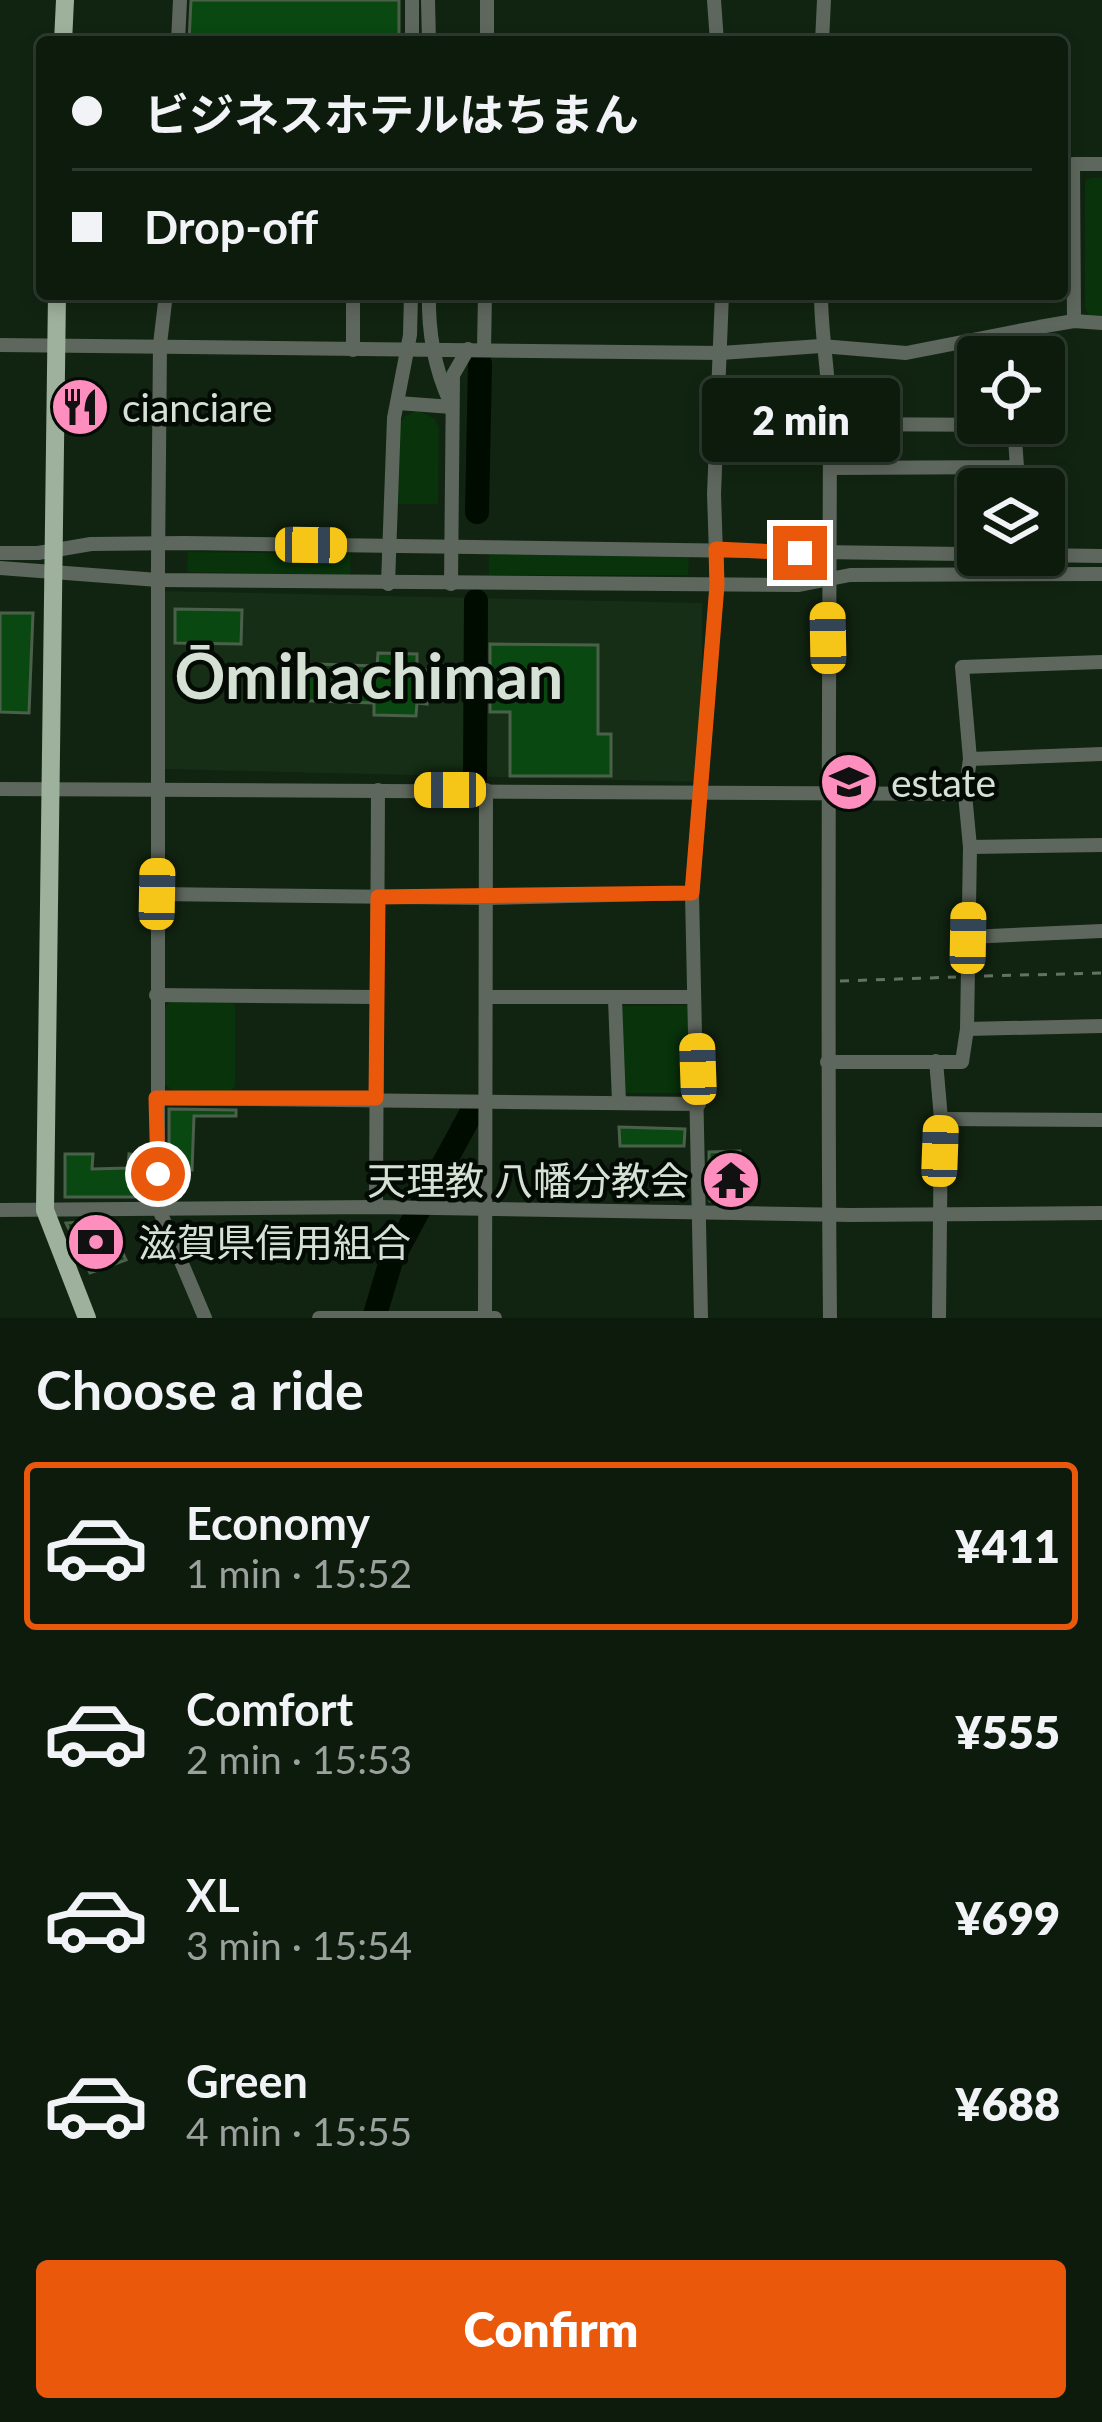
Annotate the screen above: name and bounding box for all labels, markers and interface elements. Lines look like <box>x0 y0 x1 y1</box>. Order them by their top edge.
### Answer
text: ビジネスホテルはちまん <box>144 87 639 141</box>
text: Drop-off <box>144 200 318 254</box>
map controls <box>957 336 1065 576</box>
button: locate <box>957 336 1065 444</box>
restaurant icon: cianciare <box>49 376 111 438</box>
callout: 2 min <box>701 379 899 463</box>
place label: cianciare <box>122 384 272 430</box>
text: 2 min <box>752 397 850 443</box>
button: layers <box>957 468 1065 576</box>
car <box>275 526 347 564</box>
route end <box>773 526 827 580</box>
car <box>809 602 847 674</box>
district label: Ōmihachiman <box>175 637 563 712</box>
school or university icon: estate <box>818 751 880 813</box>
place label: estate <box>891 759 996 805</box>
car <box>414 772 486 808</box>
car <box>138 858 176 930</box>
car <box>949 902 987 974</box>
car <box>679 1032 717 1106</box>
car <box>921 1114 959 1188</box>
route start <box>131 1147 185 1201</box>
temple icon: 天理教 八幡分教会 <box>700 1149 762 1211</box>
place label: 天理教 八幡分教会 <box>367 1157 689 1203</box>
bank icon: 滋賀県信用組合 <box>65 1211 127 1273</box>
place label: 滋賀県信用組合 <box>138 1219 411 1265</box>
text: Choose a ride <box>36 1357 364 1422</box>
icon: car <box>42 1492 150 1600</box>
text: Economy <box>186 1496 370 1550</box>
text: ¥411 <box>956 1519 1060 1573</box>
text: 1 min · 15:52 <box>186 1550 412 1596</box>
icon: car <box>42 1678 150 1786</box>
text: Comfort <box>186 1682 353 1736</box>
text: ¥555 <box>956 1705 1060 1759</box>
text: 2 min · 15:53 <box>186 1736 412 1782</box>
icon: car <box>42 1864 150 1972</box>
text: XL <box>186 1868 240 1922</box>
text: ¥699 <box>956 1891 1060 1945</box>
text: 3 min · 15:54 <box>186 1922 412 1968</box>
icon: car <box>42 2050 150 2158</box>
text: Green <box>186 2054 308 2108</box>
text: ¥688 <box>956 2077 1060 2131</box>
text: 4 min · 15:55 <box>186 2108 412 2154</box>
button: Confirm <box>36 2260 1066 2398</box>

